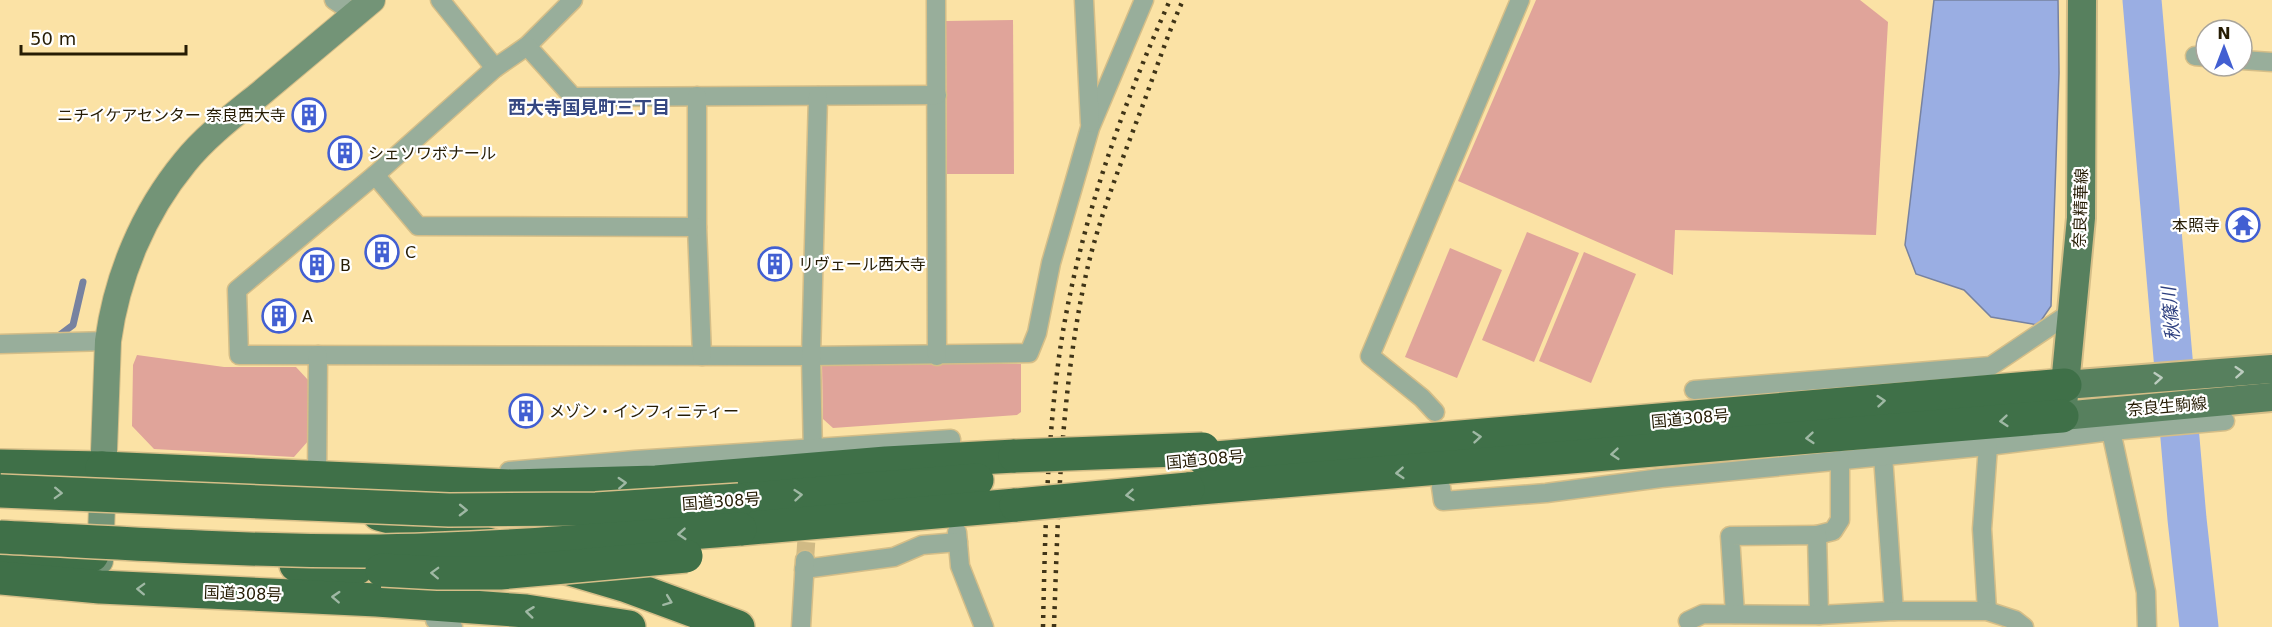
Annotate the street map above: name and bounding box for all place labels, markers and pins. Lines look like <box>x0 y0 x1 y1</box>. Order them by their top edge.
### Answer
building icon: ニチイケアセンター 奈良西大寺 <box>291 97 327 133</box>
place label: ニチイケアセンター 奈良西大寺 <box>57 106 286 125</box>
building icon: シェソワボナール <box>327 135 363 171</box>
place label: シェソワボナール <box>368 144 496 163</box>
temple icon: 本照寺 <box>2225 207 2261 243</box>
place label: 本照寺 <box>2172 216 2220 235</box>
building icon: C <box>364 234 400 270</box>
place label: C <box>405 243 416 262</box>
building icon: リヴェール西大寺 <box>757 246 793 282</box>
building icon: B <box>299 247 335 283</box>
place label: リヴェール西大寺 <box>798 255 926 274</box>
place label: B <box>340 256 351 275</box>
building icon: A <box>261 298 297 334</box>
place label: A <box>302 307 313 326</box>
building icon: メゾン・インフィニティー <box>508 393 544 429</box>
place label: メゾン・インフィニティー <box>549 402 739 421</box>

